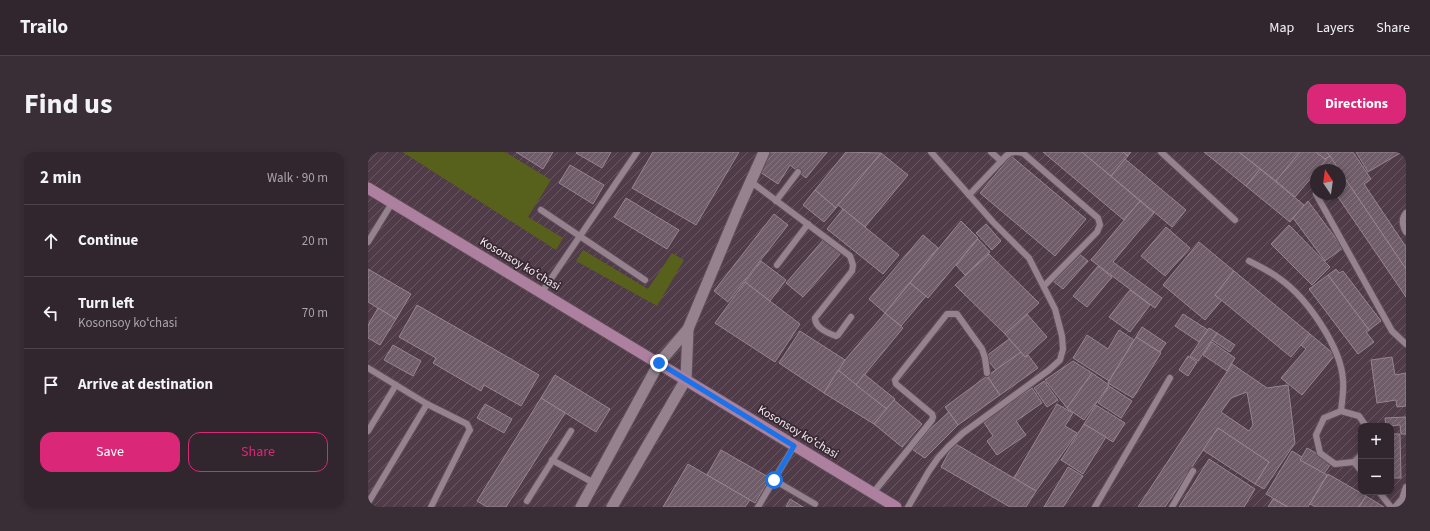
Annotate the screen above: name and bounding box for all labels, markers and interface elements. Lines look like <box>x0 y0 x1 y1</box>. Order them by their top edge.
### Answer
text: Trailo <box>20 14 68 41</box>
text: Map <box>1269 18 1294 38</box>
text: Layers <box>1316 18 1354 38</box>
text: Share <box>1376 18 1410 38</box>
text: Find us <box>24 84 112 124</box>
button: Directions <box>1307 84 1406 124</box>
north arrow <box>1310 164 1346 200</box>
text: 2 min <box>40 166 81 190</box>
text: Walk · 90 m <box>267 169 328 187</box>
icon: ahead <box>40 230 62 252</box>
text: Continue <box>78 230 138 251</box>
text: 20 m <box>302 232 328 250</box>
street label: Kosonsoy koʻchasi <box>476 233 564 295</box>
text: Turn left <box>78 293 134 314</box>
icon: left <box>40 302 62 324</box>
text: 70 m <box>302 304 328 322</box>
text: Kosonsoy koʻchasi <box>78 314 177 332</box>
route end <box>650 354 668 372</box>
icon: arrive <box>40 374 62 396</box>
text: Arrive at destination <box>78 374 213 395</box>
street label: Kosonsoy koʻchasi <box>754 401 842 463</box>
map controls <box>1358 423 1394 495</box>
button: + <box>1358 423 1394 459</box>
button: Save <box>40 432 180 472</box>
button: Share <box>188 432 328 472</box>
button: − <box>1358 459 1394 495</box>
route start <box>765 471 783 489</box>

